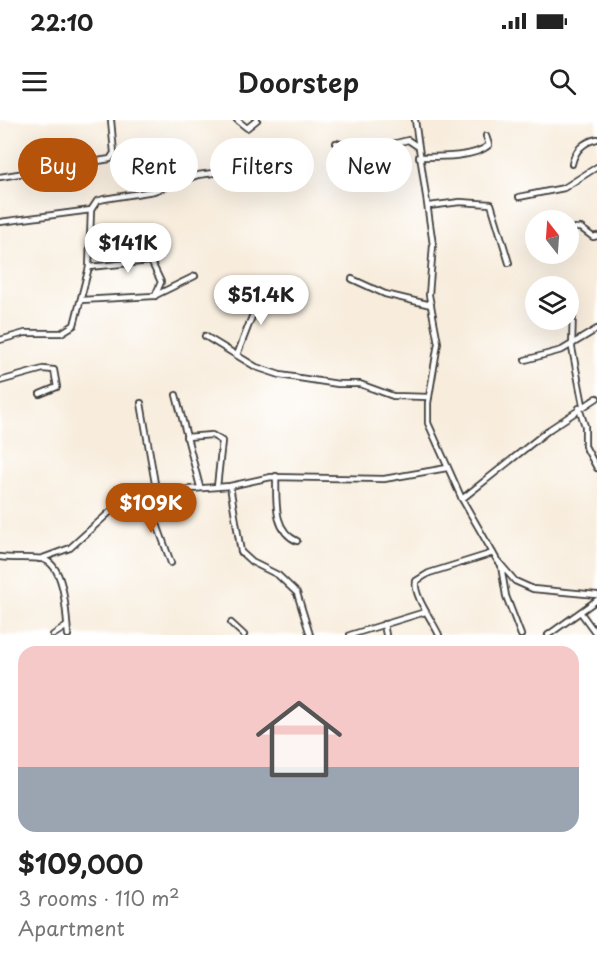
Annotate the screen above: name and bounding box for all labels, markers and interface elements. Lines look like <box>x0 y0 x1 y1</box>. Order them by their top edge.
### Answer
text: 22:10 <box>30 5 93 38</box>
text: Doorstep <box>238 61 359 102</box>
icon: menu <box>18 65 51 98</box>
icon: search <box>546 65 579 98</box>
chip: Buy <box>18 138 98 192</box>
chip: Rent <box>110 138 198 192</box>
chip: Filters <box>210 138 314 192</box>
chip: New <box>326 138 412 192</box>
north arrow <box>525 210 579 264</box>
map controls <box>525 210 579 330</box>
pin: $141K <box>86 223 170 274</box>
text: $141K <box>98 227 158 257</box>
pin: $51.4K <box>212 275 310 326</box>
button: layers <box>525 276 579 330</box>
text: $51.4K <box>228 279 294 309</box>
pin: $109K <box>109 483 193 534</box>
text: $109K <box>120 487 182 517</box>
icon: home <box>245 685 353 793</box>
text: $109,000 <box>18 844 143 883</box>
text: 3 rooms · 110 m² <box>18 883 180 913</box>
text: Apartment <box>18 913 125 943</box>

